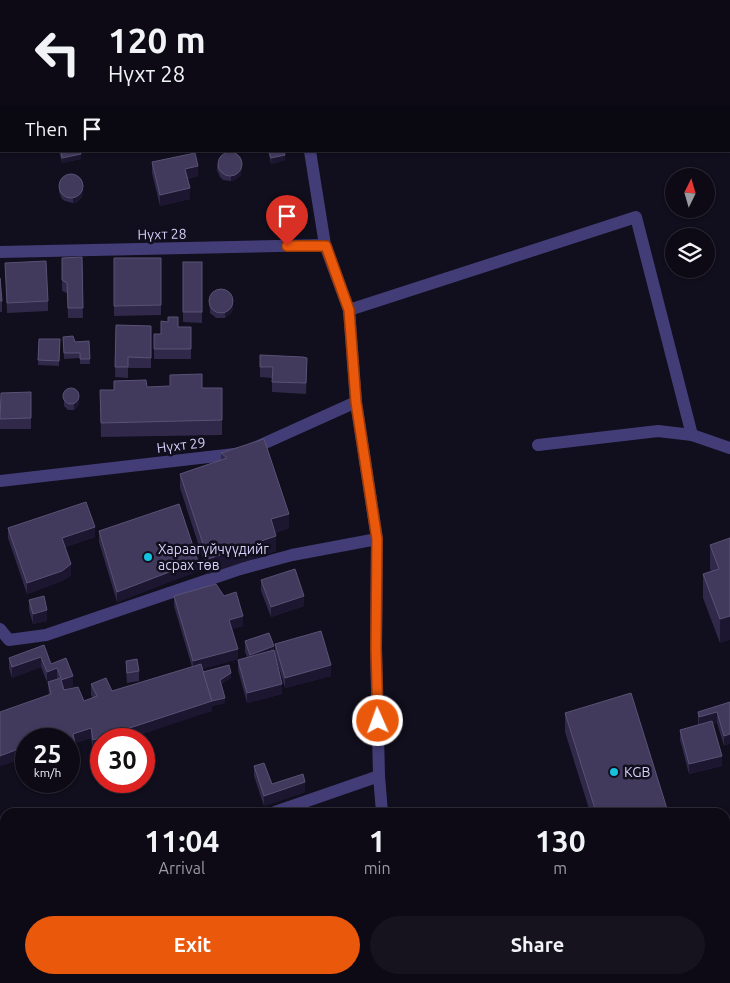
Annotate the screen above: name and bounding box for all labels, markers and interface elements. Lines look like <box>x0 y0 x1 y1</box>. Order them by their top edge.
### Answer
icon: left <box>25 20 90 85</box>
text: 120 m <box>108 20 206 60</box>
text: Нүхт 28 <box>108 61 185 86</box>
icon: arrive <box>78 115 106 143</box>
text: Then <box>25 118 68 140</box>
north arrow <box>665 168 715 218</box>
map controls <box>665 168 715 278</box>
pin <box>266 195 308 246</box>
icon: arrive <box>273 202 301 230</box>
street label: Нүхт 28 <box>137 226 187 242</box>
button: layers <box>665 228 715 278</box>
street label: Нүхт 29 <box>156 434 206 456</box>
place label: Хараагүйчүүдийг асрах төв <box>158 541 269 573</box>
marker: Хараагүйчүүдийг асрах төв <box>142 551 154 563</box>
position arrow <box>351 694 403 746</box>
speed limit sign: 30 <box>90 728 155 793</box>
text: 25 <box>33 740 62 768</box>
place label: KGB <box>624 764 650 780</box>
text: km/h <box>34 766 61 779</box>
marker: KGB <box>608 766 620 778</box>
text: 11:04 <box>144 824 219 858</box>
text: 1 <box>369 824 386 858</box>
text: 130 <box>535 824 586 858</box>
text: Arrival <box>159 859 205 877</box>
text: min <box>364 859 391 877</box>
text: m <box>553 859 567 877</box>
button: Exit <box>25 916 360 974</box>
button: Share <box>370 916 705 974</box>

